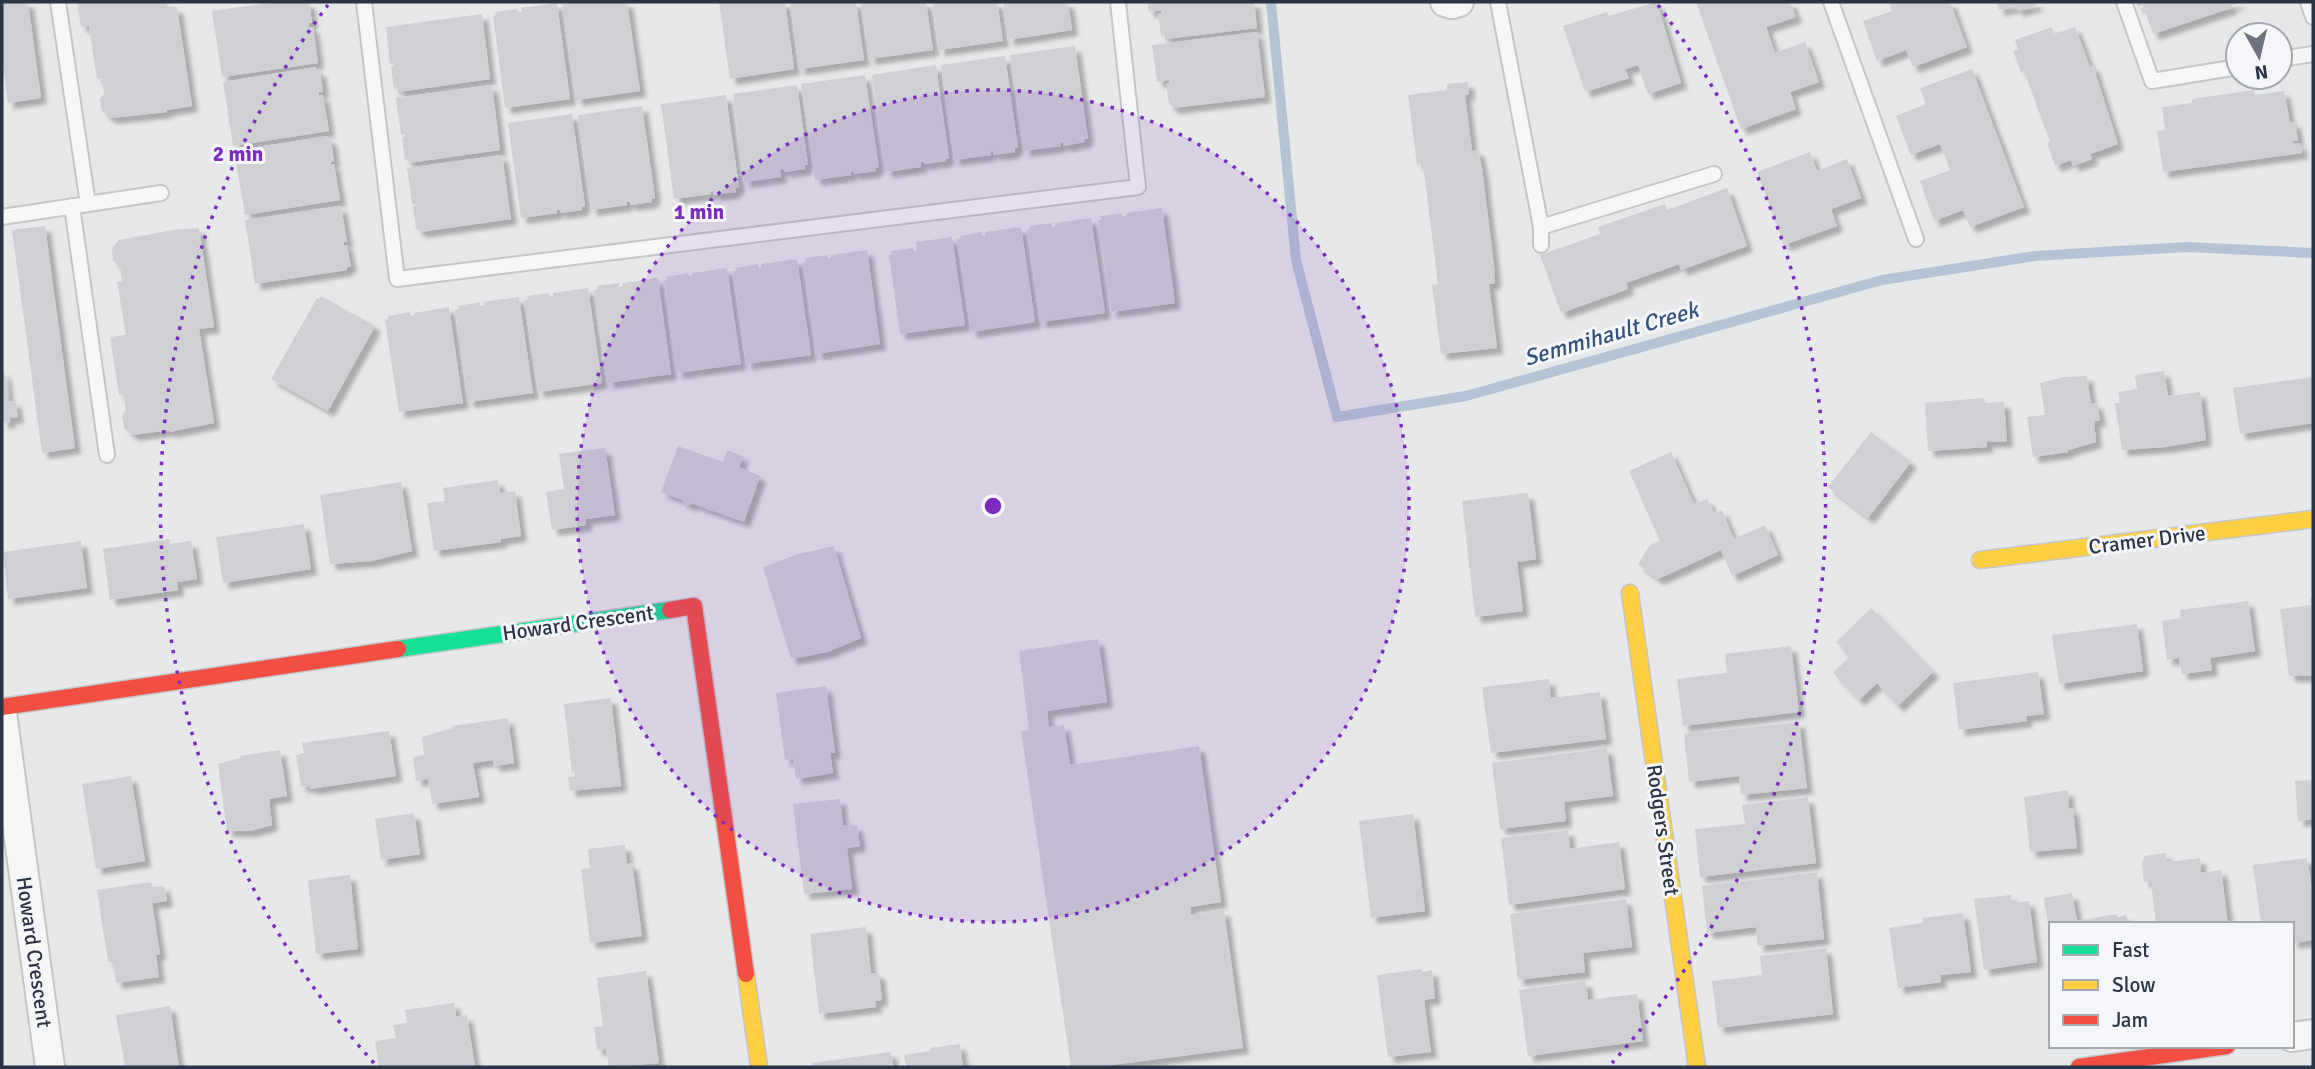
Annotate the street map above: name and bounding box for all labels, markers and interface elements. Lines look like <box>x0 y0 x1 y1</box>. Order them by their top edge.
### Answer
north arrow <box>2224 21 2294 91</box>
text: N <box>2253 59 2269 85</box>
text: 2 min <box>213 141 263 167</box>
text: 1 min <box>674 199 724 225</box>
water label: Semmihault Creek <box>1521 295 1704 373</box>
centre of rings <box>981 494 1005 518</box>
street label: Cramer Drive <box>2087 520 2207 560</box>
street label: Howard Crescent <box>501 600 655 646</box>
street label: Rodgers Street <box>1641 763 1685 897</box>
street label: Howard Crescent <box>11 875 57 1029</box>
legend <box>2049 922 2294 1048</box>
text: Fast <box>2112 937 2149 963</box>
text: Slow <box>2112 972 2156 998</box>
text: Jam <box>2112 1007 2148 1033</box>

